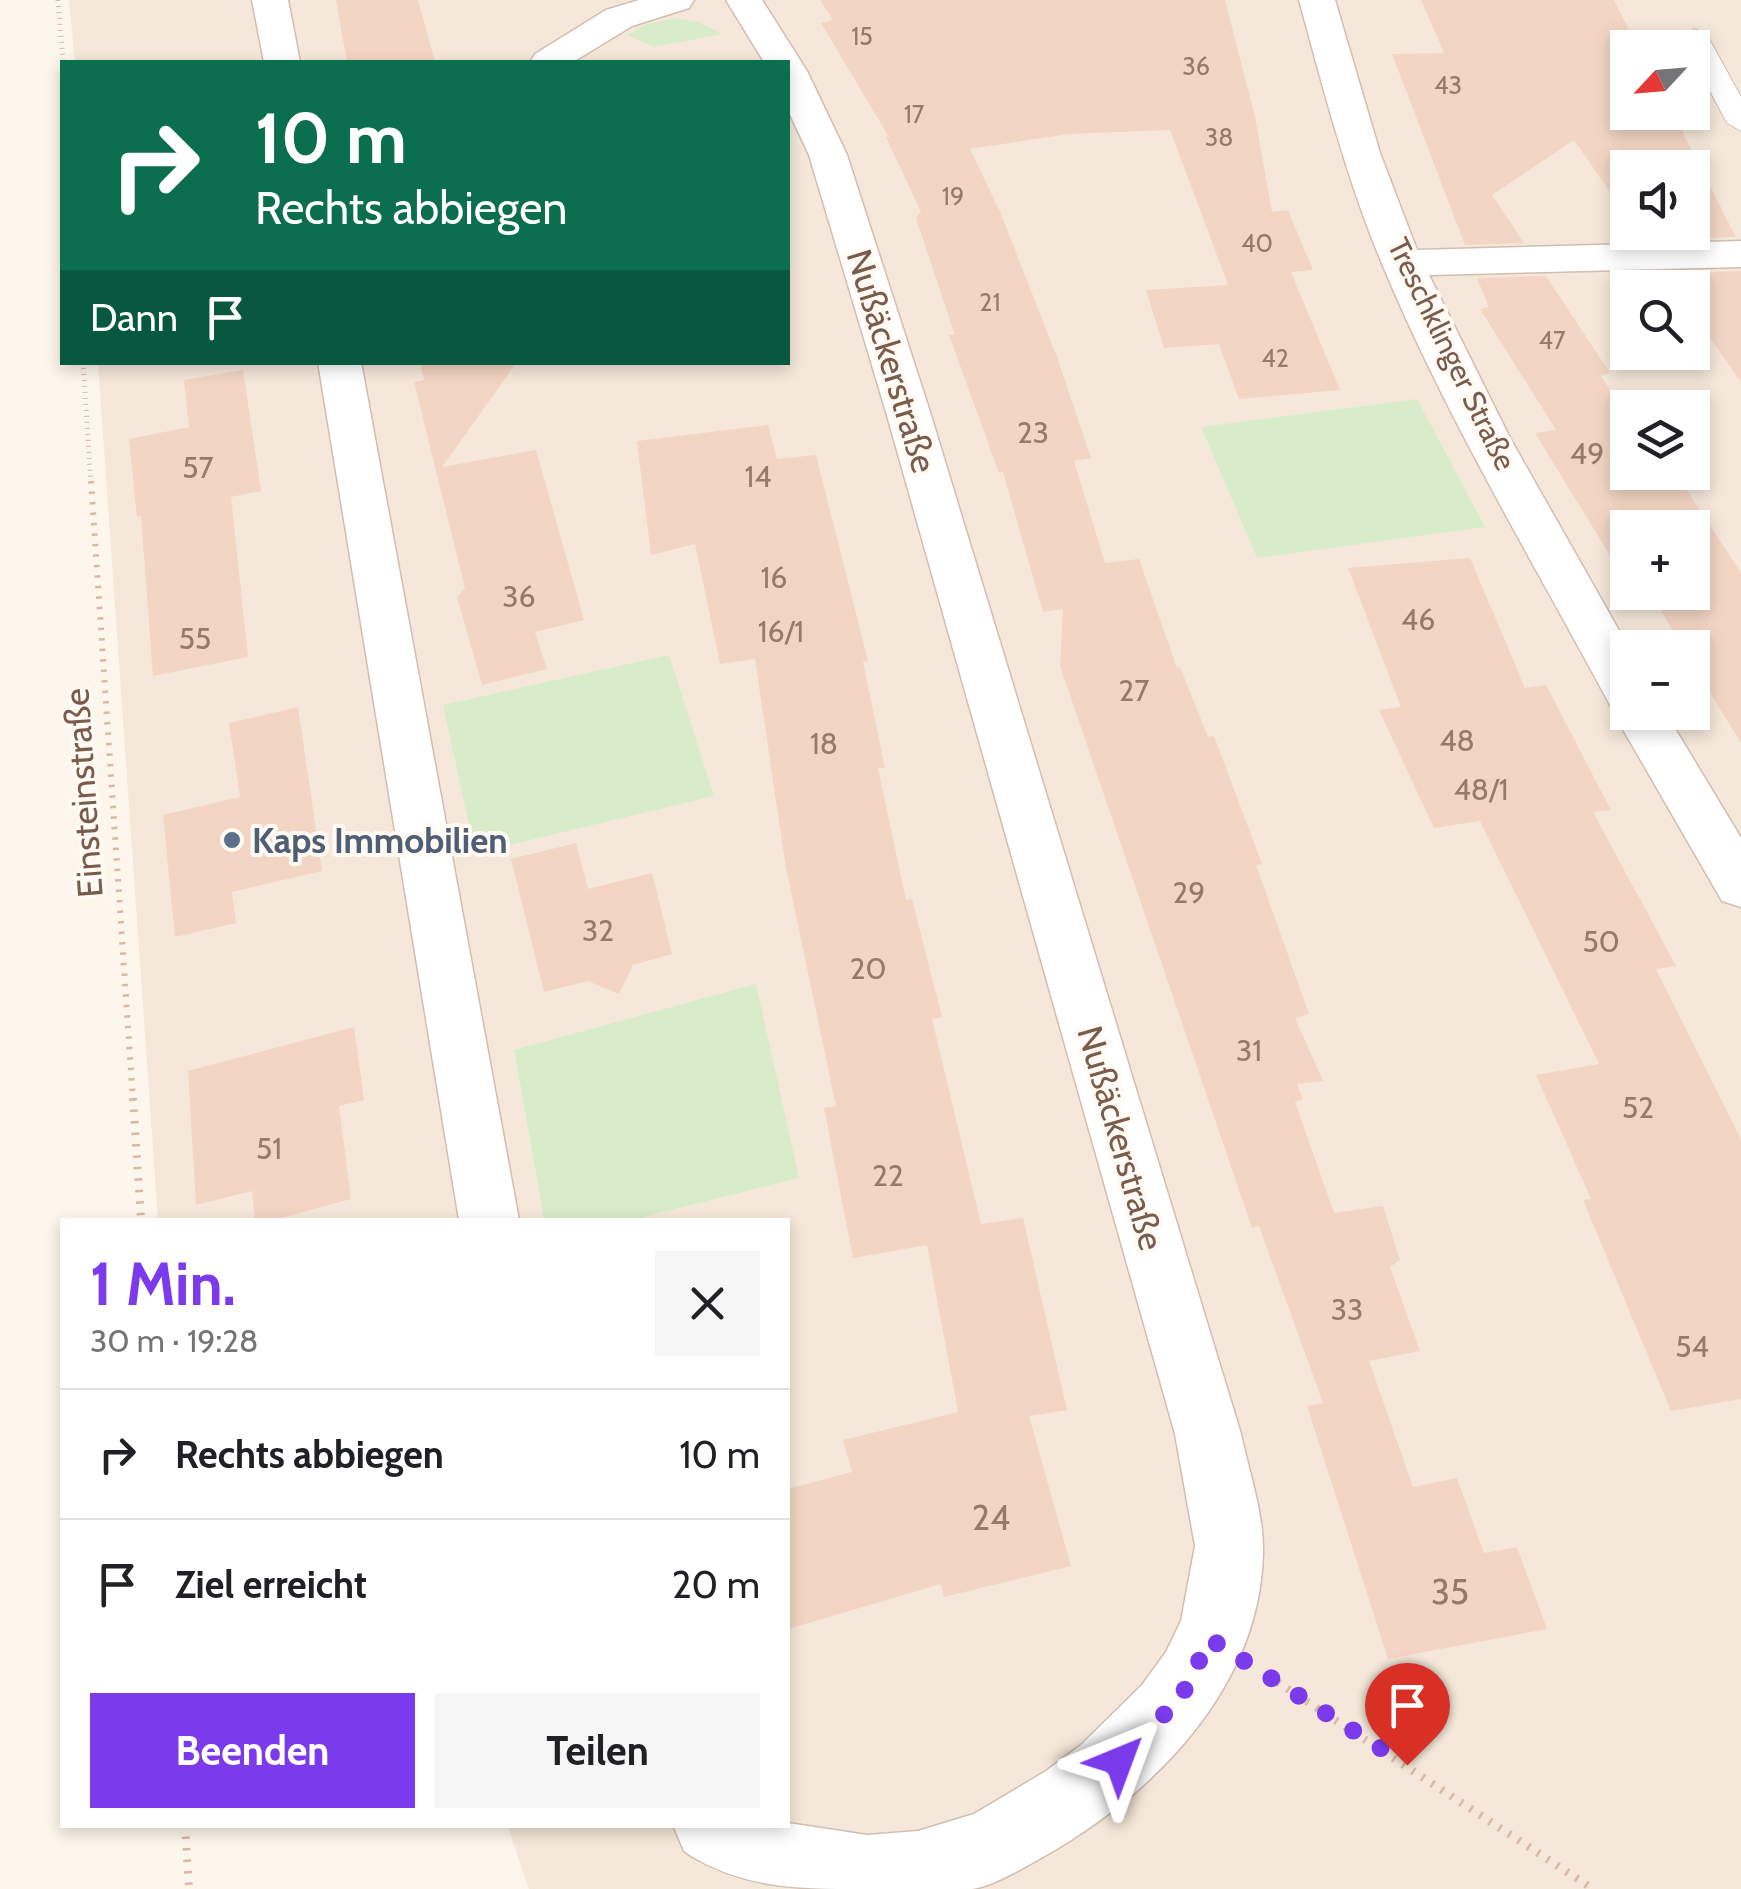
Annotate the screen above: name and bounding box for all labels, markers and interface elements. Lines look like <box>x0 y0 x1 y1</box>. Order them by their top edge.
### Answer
house number: 15 <box>851 21 873 51</box>
north arrow <box>1610 30 1710 130</box>
map controls <box>1610 30 1710 730</box>
house number: 36 <box>1182 51 1210 81</box>
house number: 43 <box>1434 70 1462 100</box>
text: 10 m <box>255 95 407 181</box>
house number: 17 <box>904 99 925 129</box>
icon: right <box>90 100 220 230</box>
house number: 38 <box>1205 122 1233 152</box>
button: sound <box>1610 150 1710 250</box>
text: Rechts abbiegen <box>255 181 567 235</box>
house number: 19 <box>942 181 964 211</box>
house number: 40 <box>1241 228 1273 258</box>
street label: Treschklinger Straße <box>1380 232 1524 476</box>
street label: Nußäckerstraße <box>838 244 946 478</box>
button: search <box>1610 270 1710 370</box>
house number: 21 <box>979 287 1001 317</box>
icon: arrive <box>198 290 253 345</box>
text: Dann <box>90 294 178 341</box>
house number: 47 <box>1538 325 1566 355</box>
house number: 42 <box>1261 343 1289 373</box>
button: layers <box>1610 390 1710 490</box>
house number: 23 <box>1017 414 1049 451</box>
house number: 49 <box>1570 435 1604 472</box>
house number: 57 <box>182 449 214 486</box>
house number: 14 <box>744 458 772 495</box>
button: + <box>1610 510 1710 610</box>
house number: 16 <box>761 559 787 596</box>
house number: 36 <box>502 578 536 615</box>
house number: 46 <box>1401 601 1435 638</box>
house number: 16/1 <box>758 613 804 650</box>
house number: 55 <box>179 620 211 657</box>
button: − <box>1610 630 1710 730</box>
house number: 27 <box>1119 672 1149 709</box>
street label: Einsteinstraße <box>54 687 112 899</box>
house number: 48 <box>1439 722 1475 759</box>
house number: 18 <box>810 725 838 762</box>
house number: 48/1 <box>1454 771 1509 808</box>
place label: Kaps Immobilien <box>252 819 508 862</box>
marker: Kaps Immobilien <box>221 829 243 851</box>
house number: 29 <box>1173 874 1205 911</box>
house number: 32 <box>582 912 614 949</box>
house number: 50 <box>1582 923 1620 960</box>
house number: 20 <box>850 950 886 987</box>
street label: Nußäckerstraße <box>1068 1021 1174 1255</box>
house number: 31 <box>1236 1032 1262 1069</box>
house number: 52 <box>1622 1089 1654 1126</box>
house number: 51 <box>256 1130 282 1167</box>
house number: 22 <box>872 1157 904 1194</box>
text: 1 Min. <box>90 1247 236 1320</box>
button: close <box>655 1251 760 1356</box>
house number: 33 <box>1331 1291 1363 1328</box>
text: 30 m · 19:28 <box>90 1321 258 1360</box>
house number: 54 <box>1675 1328 1709 1365</box>
icon: right <box>90 1427 145 1482</box>
text: Rechts abbiegen <box>175 1431 444 1478</box>
text: 10 m <box>679 1431 760 1478</box>
house number: 24 <box>972 1496 1010 1539</box>
icon: arrive <box>90 1557 145 1612</box>
text: Ziel erreicht <box>175 1561 367 1608</box>
text: 20 m <box>672 1561 760 1608</box>
house number: 35 <box>1431 1570 1469 1613</box>
pin <box>1365 1663 1450 1766</box>
icon: arrive <box>1380 1678 1435 1733</box>
button: Beenden <box>90 1693 415 1808</box>
button: Teilen <box>435 1693 760 1808</box>
position arrow <box>1067 1709 1171 1813</box>

